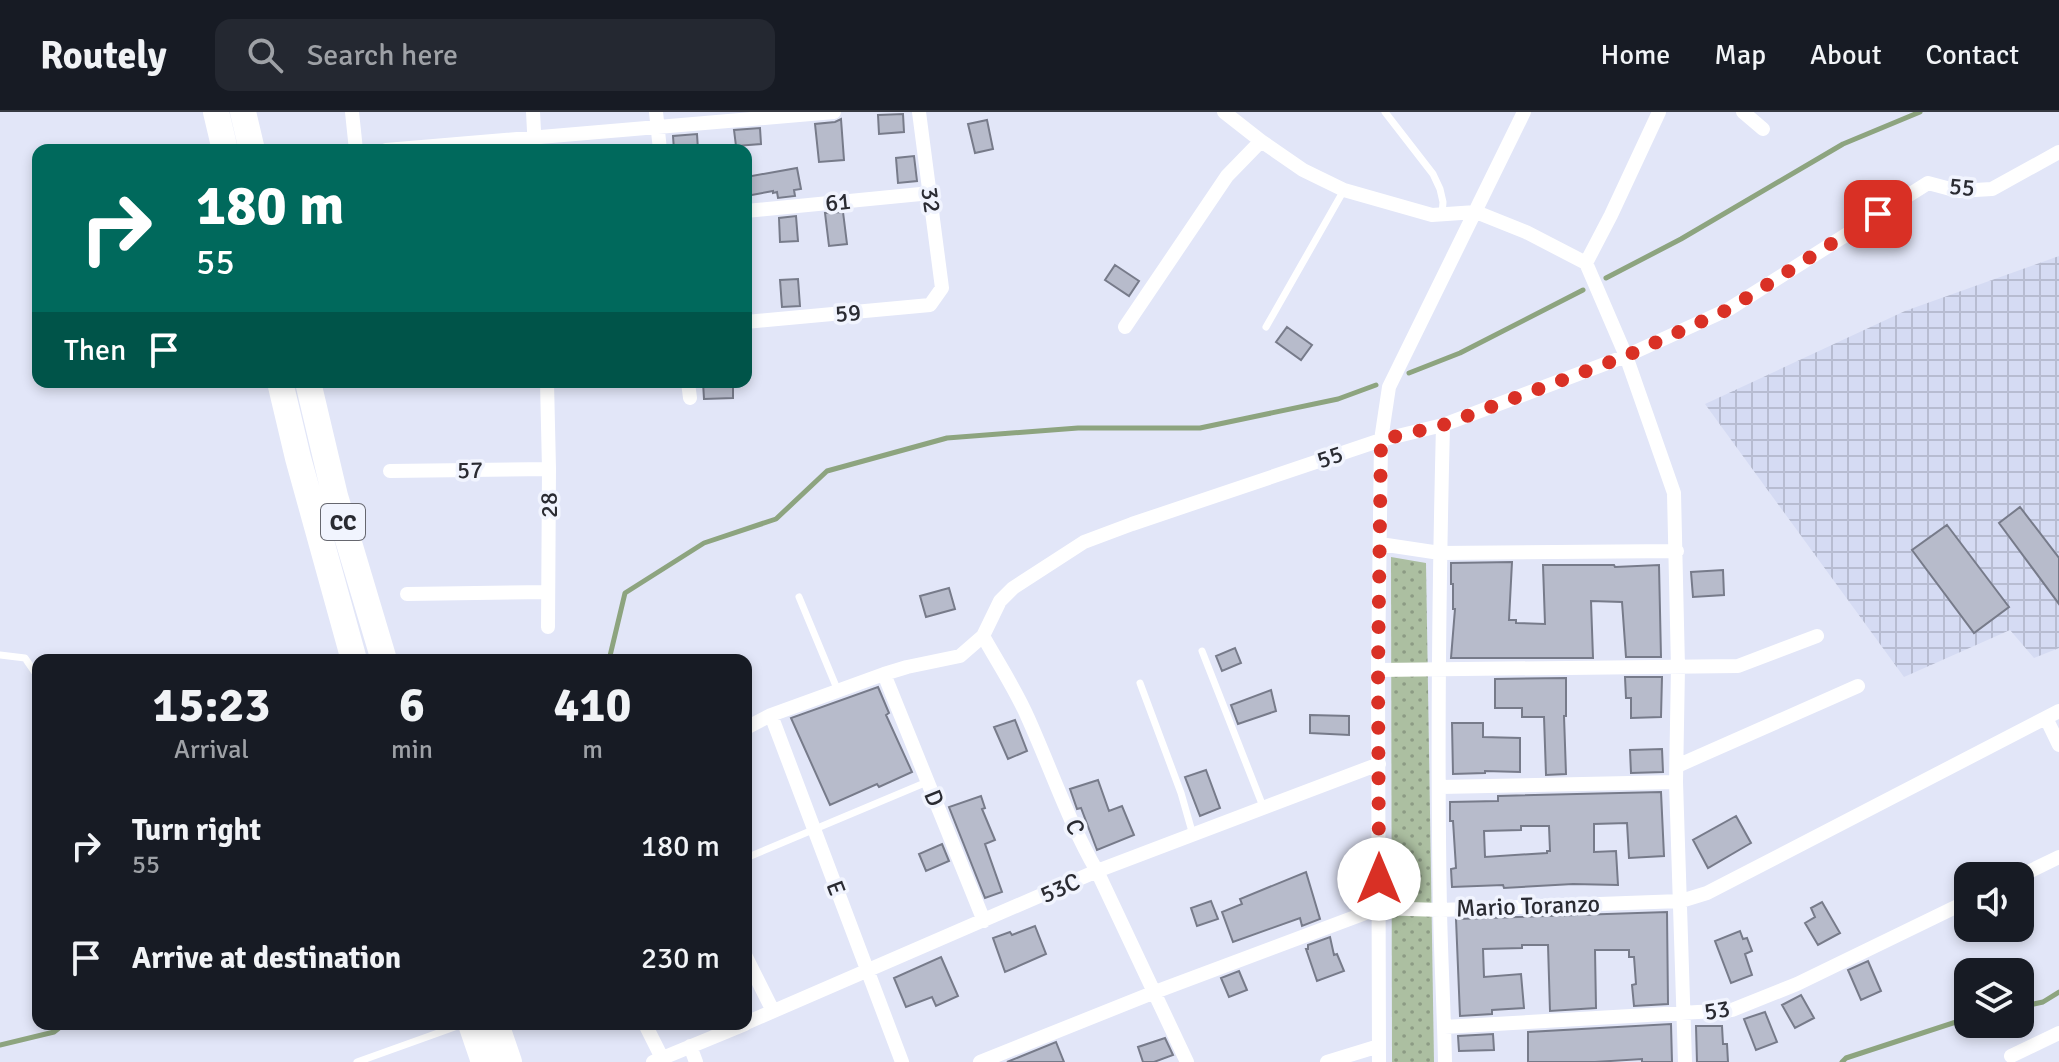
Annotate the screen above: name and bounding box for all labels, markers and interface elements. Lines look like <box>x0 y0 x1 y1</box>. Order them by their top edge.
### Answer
search box <box>215 19 775 91</box>
text: Routely <box>40 32 167 79</box>
icon: search <box>243 33 287 77</box>
text: Search here <box>307 37 458 74</box>
text: Home <box>1601 38 1670 72</box>
text: Map <box>1714 38 1766 72</box>
text: About <box>1810 38 1882 72</box>
text: Contact <box>1926 38 2019 72</box>
text: 180 m <box>196 171 344 240</box>
street label: 55 <box>1948 171 1976 203</box>
icon: right <box>64 176 168 280</box>
pin <box>1844 180 1912 248</box>
street label: 32 <box>914 185 948 215</box>
street label: 61 <box>824 186 852 218</box>
icon: arrive <box>1856 192 1900 236</box>
text: 55 <box>196 240 235 285</box>
street label: 59 <box>834 297 862 329</box>
icon: arrive <box>142 328 186 372</box>
text: Then <box>64 332 126 369</box>
street label: 55 <box>1313 439 1347 475</box>
street label: 57 <box>457 455 483 485</box>
street label: 28 <box>534 492 564 518</box>
road number: CC <box>321 504 365 540</box>
text: 15:23 <box>153 676 270 735</box>
text: 6 <box>399 676 425 735</box>
text: 410 <box>554 676 631 735</box>
text: Arrival <box>174 734 249 766</box>
text: min <box>391 734 433 766</box>
text: m <box>582 734 603 766</box>
street label: D <box>917 785 951 811</box>
text: Turn right <box>132 812 261 849</box>
street label: C <box>1058 814 1092 840</box>
icon: right <box>64 824 108 868</box>
text: 180 m <box>641 828 720 865</box>
position arrow <box>1337 837 1421 921</box>
text: 55 <box>132 849 160 881</box>
map controls <box>1954 862 2034 1038</box>
button: sound <box>1954 862 2034 942</box>
street label: 53C <box>1035 866 1085 910</box>
street label: E <box>820 876 852 900</box>
street label: Mario Toranzo <box>1455 888 1601 924</box>
icon: arrive <box>64 936 108 980</box>
text: Arrive at destination <box>132 940 401 977</box>
text: 230 m <box>641 940 720 977</box>
button: layers <box>1954 958 2034 1038</box>
street label: 53 <box>1702 993 1732 1027</box>

